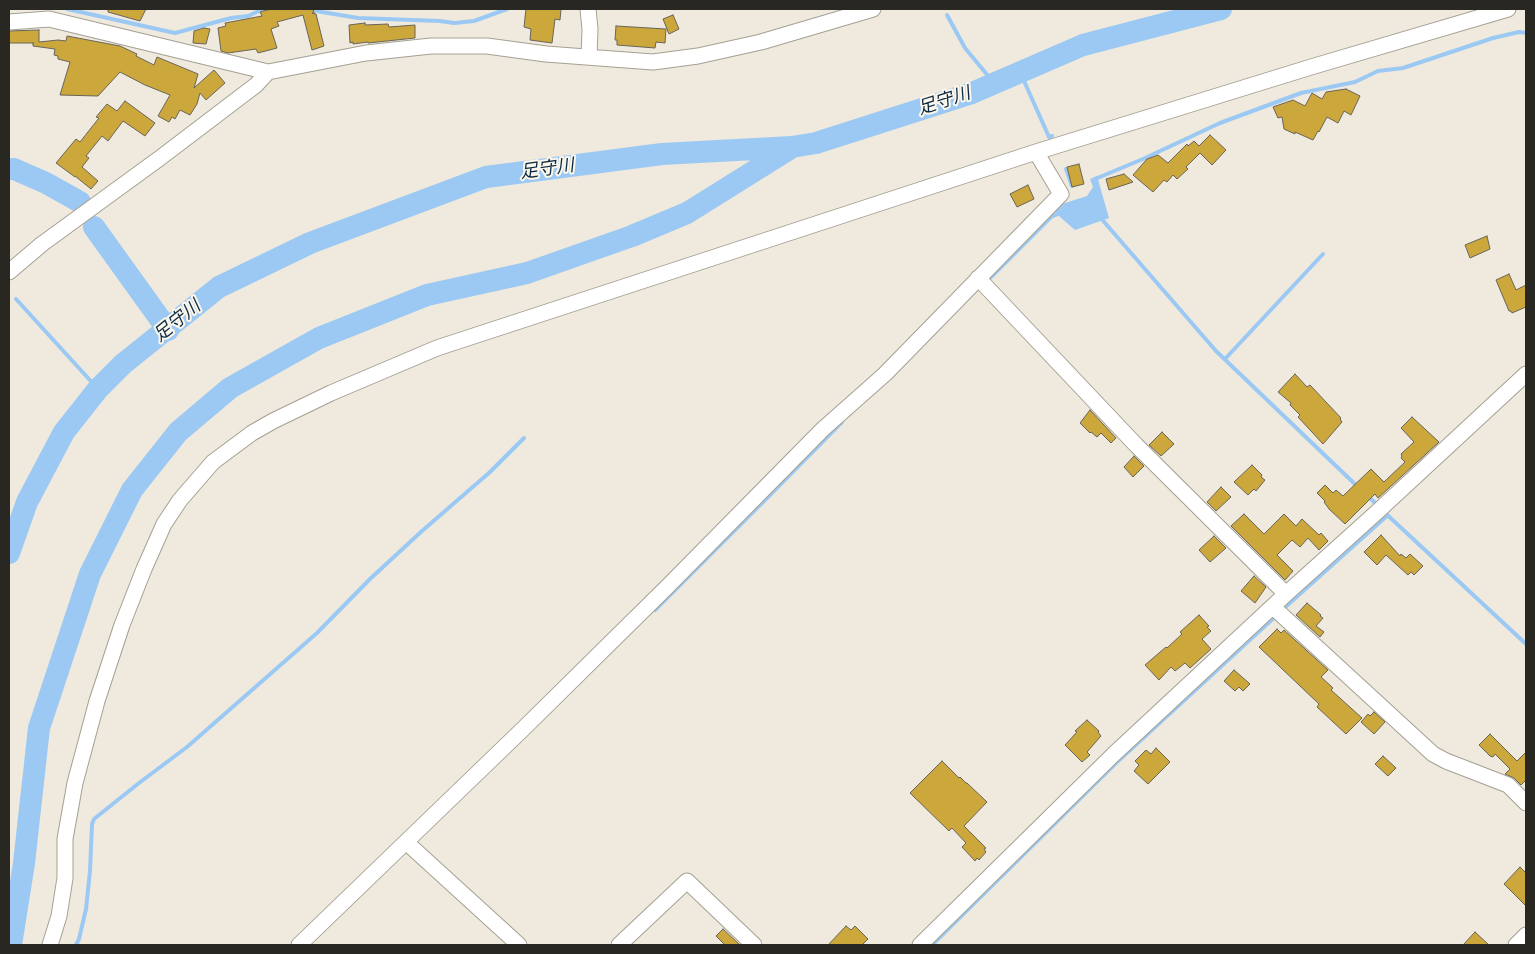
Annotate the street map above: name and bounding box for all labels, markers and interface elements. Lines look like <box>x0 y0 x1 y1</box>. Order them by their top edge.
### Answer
water label: 足守川 <box>915 82 973 120</box>
water label: 足守川 <box>519 155 575 183</box>
water label: 足守川 <box>149 296 205 346</box>

